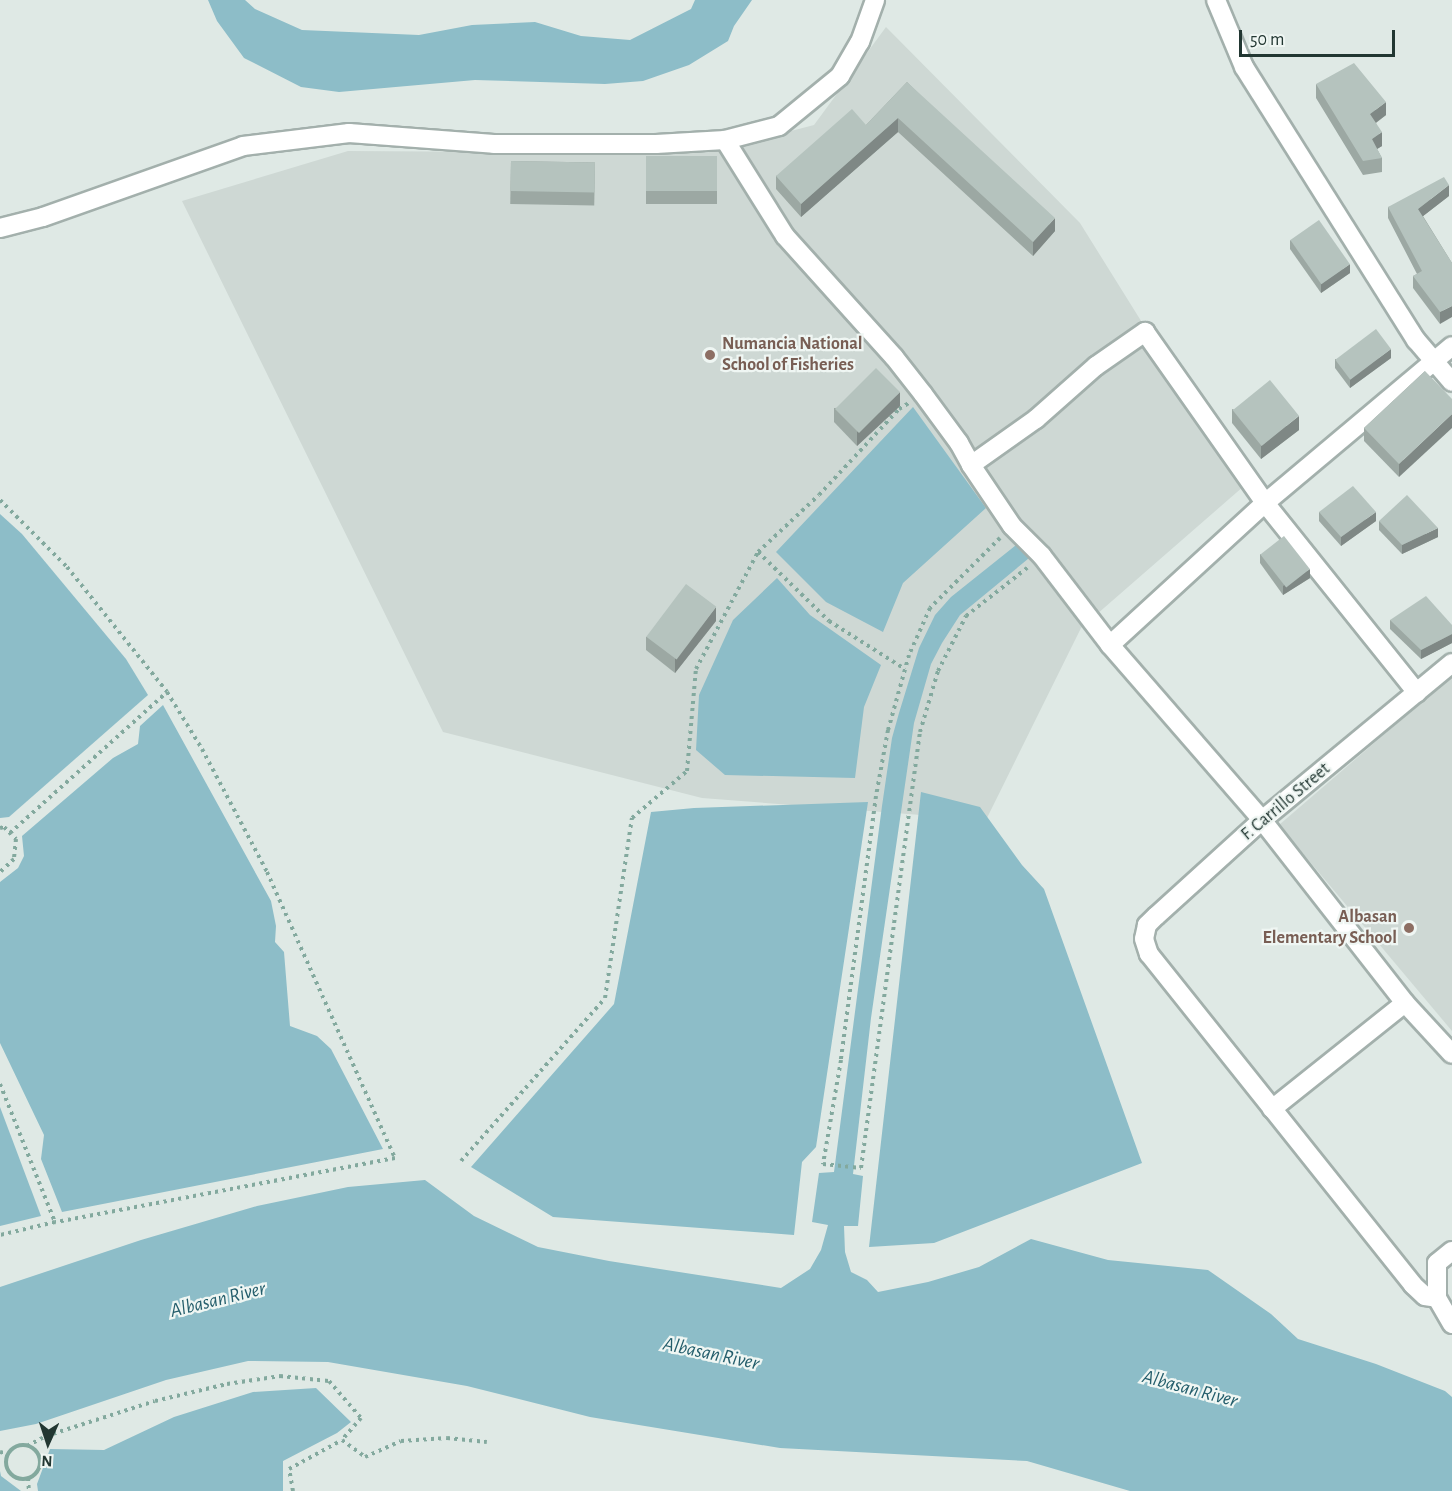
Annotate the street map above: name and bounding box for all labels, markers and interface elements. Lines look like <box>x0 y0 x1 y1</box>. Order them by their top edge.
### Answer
scale bar <box>1242 18 1398 56</box>
text: 50 m <box>1250 31 1284 49</box>
place label: Numancia National School of Fisheries <box>722 334 863 376</box>
marker: Numancia National School of Fisheries <box>703 348 717 362</box>
street label: F. Carrillo Street <box>1237 759 1335 845</box>
place label: Albasan Elementary School <box>1262 907 1397 950</box>
marker: Albasan Elementary School <box>1402 921 1416 935</box>
water label: Albasan River <box>168 1277 268 1323</box>
water label: Albasan River <box>661 1332 761 1376</box>
water label: Albasan River <box>1140 1365 1240 1413</box>
north arrow <box>18 1413 78 1473</box>
text: N <box>41 1453 53 1469</box>

